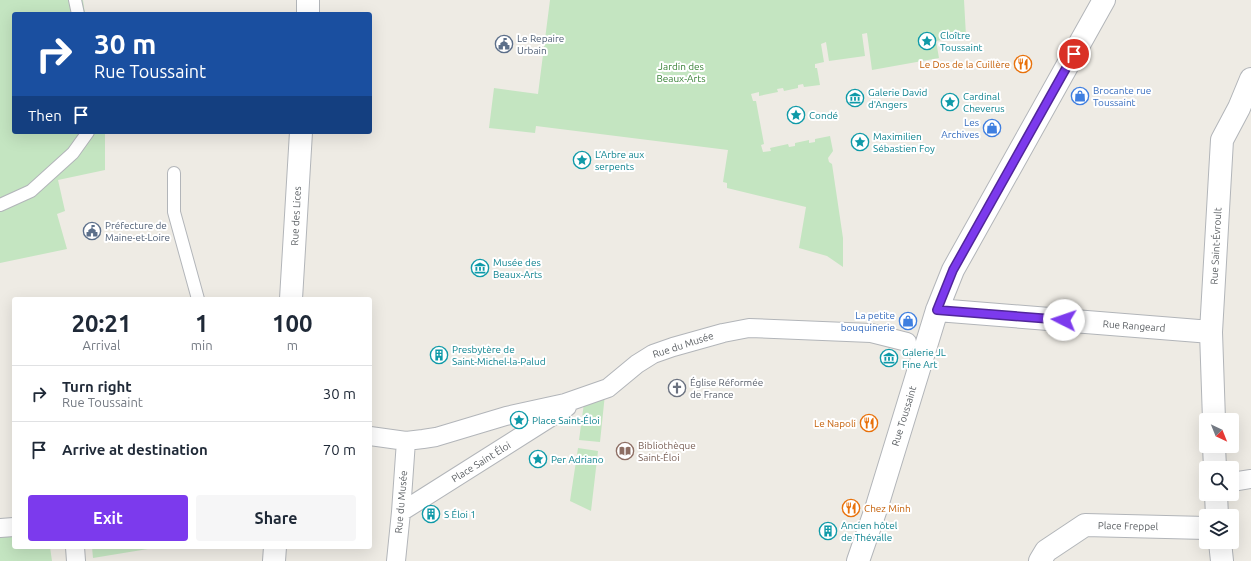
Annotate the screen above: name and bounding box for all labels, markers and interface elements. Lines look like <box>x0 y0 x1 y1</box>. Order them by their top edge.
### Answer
icon: right <box>28 28 80 80</box>
text: 30 m <box>94 28 156 59</box>
place label: Cloître Toussaint <box>940 30 983 53</box>
place icon: Cloître Toussaint <box>917 31 937 51</box>
place label: Le Repaire Urbain <box>517 33 564 56</box>
public building icon: Le Repaire Urbain <box>494 34 514 54</box>
pin <box>1057 37 1091 71</box>
icon: arrive <box>1063 43 1085 65</box>
restaurant icon: Le Dos de la Cuillère <box>1013 54 1033 74</box>
place label: Le Dos de la Cuillère <box>920 59 1010 70</box>
text: Rue Toussaint <box>94 61 206 81</box>
park label: Jardin des Beaux-Arts <box>656 61 706 84</box>
place label: Brocante rue Toussaint <box>1093 85 1151 108</box>
shop icon: Brocante rue Toussaint <box>1070 86 1090 106</box>
place label: Galerie David d'Angers <box>868 87 927 110</box>
museum icon: Galerie David d'Angers <box>845 88 865 108</box>
place label: Cardinal Cheverus <box>963 91 1005 114</box>
place icon: Cardinal Cheverus <box>940 92 960 112</box>
icon: arrive <box>70 104 92 126</box>
place icon: Condé <box>786 105 806 125</box>
text: Then <box>28 107 62 124</box>
place label: Condé <box>809 110 838 121</box>
place label: Les Archives <box>941 117 979 140</box>
shop icon: Les Archives <box>982 118 1002 138</box>
place label: Maximilien Sébastien Foy <box>873 131 935 154</box>
place icon: Maximilien Sébastien Foy <box>850 132 870 152</box>
place label: L’Arbre aux serpents <box>595 149 644 172</box>
place icon: L’Arbre aux serpents <box>572 150 592 170</box>
street label: Rue des Lices <box>289 186 303 246</box>
street label: Rue Saint-Évroult <box>1207 207 1224 285</box>
place label: Préfecture de Maine-et-Loire <box>105 220 170 243</box>
public building icon: Préfecture de Maine-et-Loire <box>82 221 102 241</box>
place label: Musée des Beaux-Arts <box>493 257 542 280</box>
museum icon: Musée des Beaux-Arts <box>470 258 490 278</box>
position arrow <box>1043 299 1085 341</box>
text: 20:21 <box>71 310 131 337</box>
text: 1 <box>195 310 208 337</box>
text: 100 <box>272 310 313 337</box>
place label: La petite bouquinerie <box>841 310 895 333</box>
shop icon: La petite bouquinerie <box>898 311 918 331</box>
street label: Rue Rangeard <box>1102 318 1166 334</box>
street label: Rue du Musée <box>651 330 715 360</box>
text: Arrival <box>82 338 120 352</box>
text: min <box>191 338 213 352</box>
text: m <box>287 338 298 352</box>
place label: Presbytère de Saint-Michel-la-Palud <box>452 344 546 367</box>
building icon: Presbytère de Saint-Michel-la-Palud <box>429 345 449 365</box>
place label: Galerie JL Fine Art <box>902 347 946 370</box>
museum icon: Galerie JL Fine Art <box>879 348 899 368</box>
place label: Église Réformée de France <box>690 376 763 400</box>
text: Turn right <box>62 378 132 395</box>
church icon: Église Réformée de France <box>667 378 687 398</box>
icon: right <box>28 383 50 405</box>
text: 30 m <box>323 385 356 402</box>
street label: Rue Toussaint <box>890 385 918 447</box>
text: Rue Toussaint <box>62 395 143 409</box>
place icon: Place Saint-Éloi <box>509 410 529 430</box>
restaurant icon: Le Napoli <box>859 413 879 433</box>
north arrow <box>1199 413 1239 453</box>
map controls <box>1199 413 1239 549</box>
place label: Place Saint-Éloi <box>532 414 600 426</box>
place label: Le Napoli <box>814 418 856 429</box>
icon: arrive <box>28 439 50 461</box>
street label: Place Saint Éloi <box>449 439 513 485</box>
place label: Bibliothèque Saint-Éloi <box>638 440 696 463</box>
text: Arrive at destination <box>62 441 208 458</box>
text: 70 m <box>323 441 356 458</box>
library icon: Bibliothèque Saint-Éloi <box>615 441 635 461</box>
place icon: Per Adriano <box>528 449 548 469</box>
place label: Per Adriano <box>551 454 604 465</box>
button: search <box>1199 461 1239 501</box>
street label: Rue du Musée <box>393 470 409 534</box>
button: Exit <box>28 495 188 541</box>
button: Share <box>196 495 356 541</box>
restaurant icon: Chez Minh <box>841 498 861 518</box>
place label: Chez Minh <box>864 503 911 514</box>
building icon: S Éloi 1 <box>421 504 441 524</box>
place label: S Éloi 1 <box>444 508 476 520</box>
button: layers <box>1199 509 1239 549</box>
place label: Ancien hôtel de Thévalle <box>841 520 898 543</box>
street label: Place Freppel <box>1098 520 1159 532</box>
building icon: Ancien hôtel de Thévalle <box>818 521 838 541</box>

